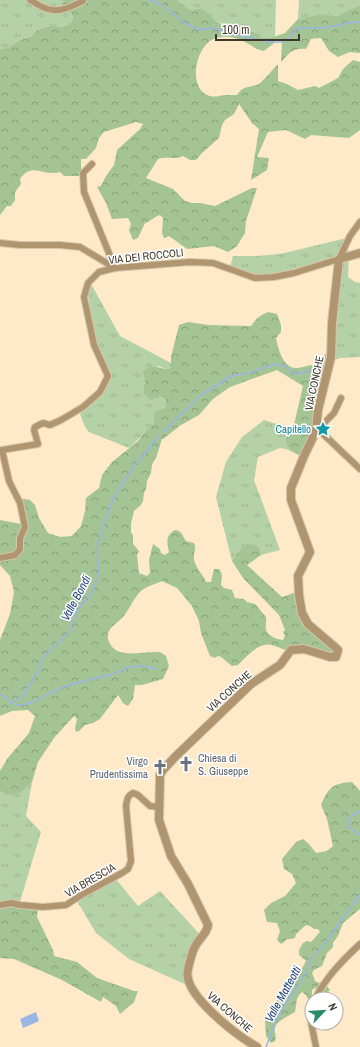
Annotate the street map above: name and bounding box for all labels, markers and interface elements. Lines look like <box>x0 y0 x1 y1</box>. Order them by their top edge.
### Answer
scale bar <box>216 16 299 42</box>
text: 100 m <box>222 22 249 38</box>
street label: VIA DEI ROCCOLI <box>108 245 184 267</box>
street label: VIA CONCHE <box>301 354 327 412</box>
place icon: Capitello <box>314 420 332 438</box>
place label: Capitello <box>275 422 311 436</box>
water label: Valle Bondi <box>57 572 95 624</box>
street label: VIA CONCHE <box>204 667 254 715</box>
place label: Chiesa di S. Giuseppe <box>198 751 248 778</box>
place label: Virgo Prudentissima <box>90 754 148 781</box>
church icon: Chiesa di S. Giuseppe <box>177 755 195 773</box>
church icon: Virgo Prudentissima <box>151 758 169 776</box>
street label: VIA BRESCIA <box>62 859 119 900</box>
water label: Valle Matteotti <box>261 963 305 1025</box>
street label: VIA CONCHE <box>204 988 256 1036</box>
north arrow <box>304 991 344 1031</box>
text: N <box>325 1001 341 1013</box>

